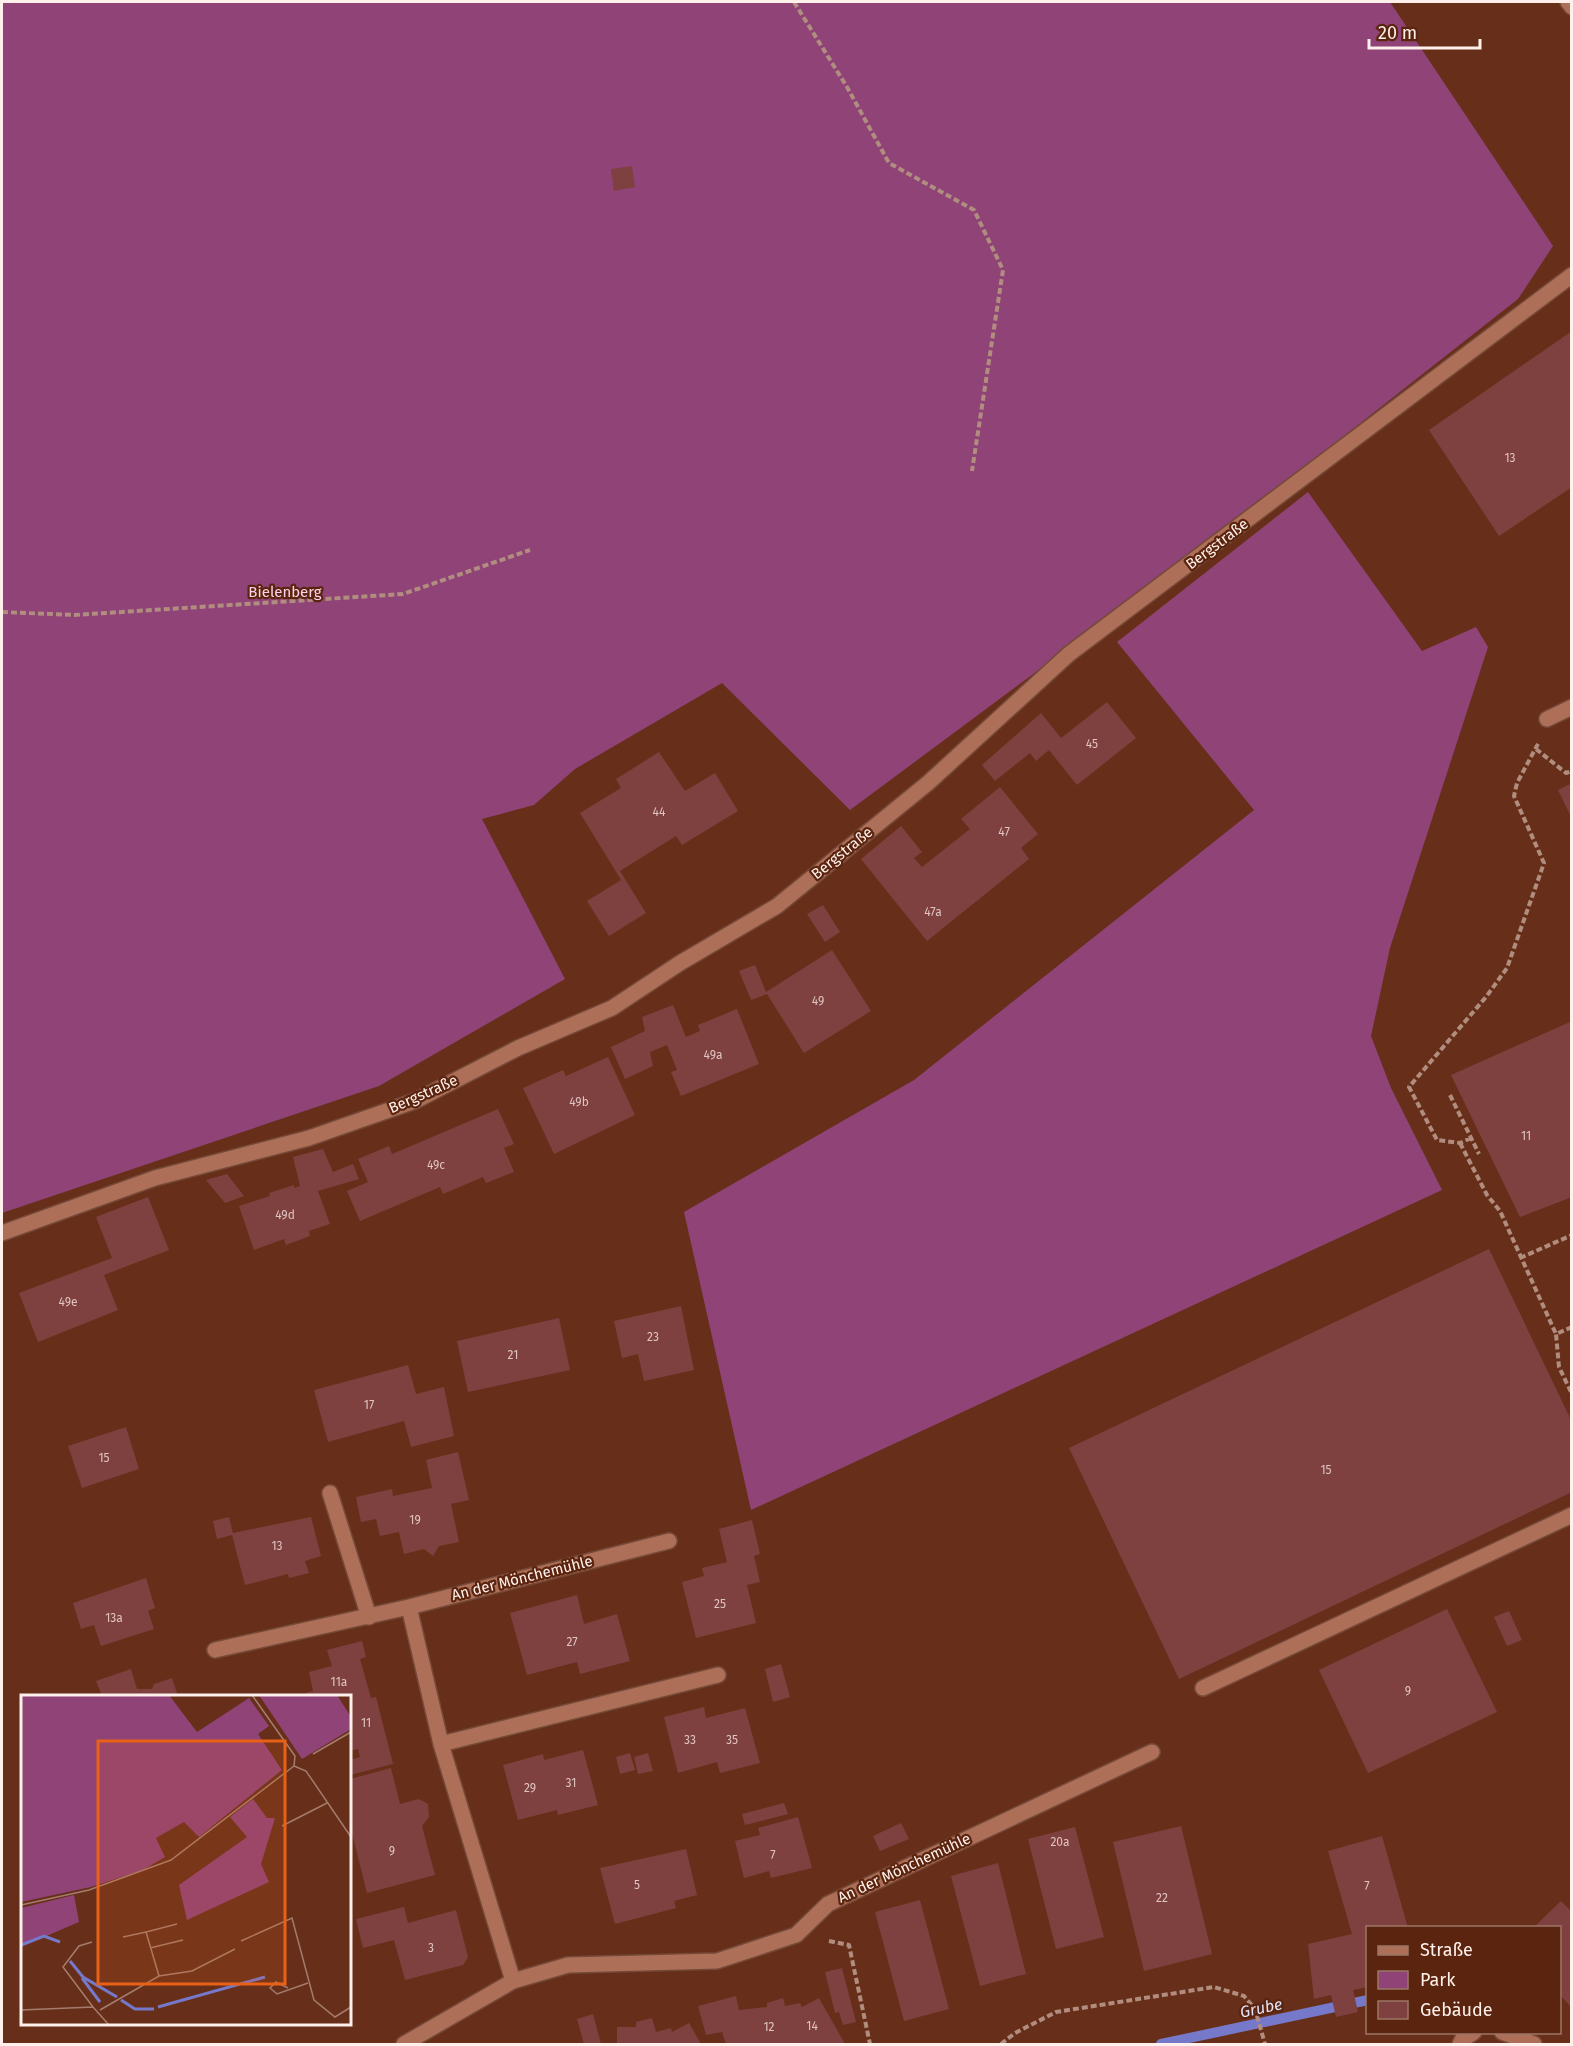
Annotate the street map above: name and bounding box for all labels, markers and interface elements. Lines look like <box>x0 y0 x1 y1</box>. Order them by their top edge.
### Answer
scale bar <box>1369 12 1480 50</box>
text: 20 m <box>1378 22 1417 44</box>
house number: 13 <box>1504 451 1516 465</box>
street label: Bergstraße <box>1182 515 1252 573</box>
park label: Bielenberg <box>248 583 322 601</box>
house number: 45 <box>1086 737 1098 751</box>
house number: 44 <box>653 805 666 819</box>
street label: Bergstraße <box>808 823 876 883</box>
house number: 47 <box>998 825 1010 839</box>
house number: 47a <box>924 905 942 919</box>
house number: 49 <box>812 994 824 1008</box>
house number: 49a <box>704 1048 722 1062</box>
street label: Bergstraße <box>386 1071 460 1117</box>
house number: 49b <box>569 1095 589 1109</box>
house number: 11 <box>1521 1129 1531 1143</box>
house number: 49c <box>427 1158 445 1172</box>
house number: 49d <box>275 1208 295 1222</box>
house number: 49e <box>59 1295 77 1309</box>
house number: 23 <box>647 1330 659 1344</box>
house number: 21 <box>508 1348 518 1362</box>
house number: 17 <box>364 1398 374 1412</box>
house number: 15 <box>98 1451 110 1465</box>
house number: 15 <box>1320 1463 1332 1477</box>
house number: 19 <box>409 1513 421 1527</box>
house number: 13 <box>271 1539 283 1553</box>
street label: An der Mönchemühle <box>450 1552 594 1604</box>
house number: 25 <box>714 1597 726 1611</box>
house number: 13a <box>105 1611 123 1625</box>
house number: 27 <box>566 1635 578 1649</box>
house number: 11a <box>331 1675 347 1689</box>
house number: 9 <box>1405 1684 1411 1698</box>
inset map <box>21 1695 351 2025</box>
house number: 11 <box>361 1716 371 1730</box>
house number: 33 <box>684 1733 696 1747</box>
house number: 35 <box>726 1733 738 1747</box>
house number: 31 <box>566 1776 576 1790</box>
house number: 29 <box>524 1781 536 1795</box>
street label: An der Mönchemühle <box>835 1829 973 1907</box>
house number: 20a <box>1050 1835 1070 1849</box>
house number: 9 <box>389 1844 395 1858</box>
house number: 7 <box>770 1848 776 1862</box>
house number: 5 <box>634 1878 640 1892</box>
house number: 7 <box>1364 1879 1370 1893</box>
house number: 22 <box>1156 1891 1168 1905</box>
legend <box>1366 1926 1561 2034</box>
text: Straße <box>1420 1939 1473 1961</box>
house number: 3 <box>428 1941 434 1955</box>
text: Park <box>1420 1969 1456 1991</box>
water label: Grube <box>1238 1994 1284 2022</box>
text: Gebäude <box>1420 1999 1493 2021</box>
house number: 14 <box>806 2019 818 2033</box>
house number: 12 <box>763 2020 775 2034</box>

